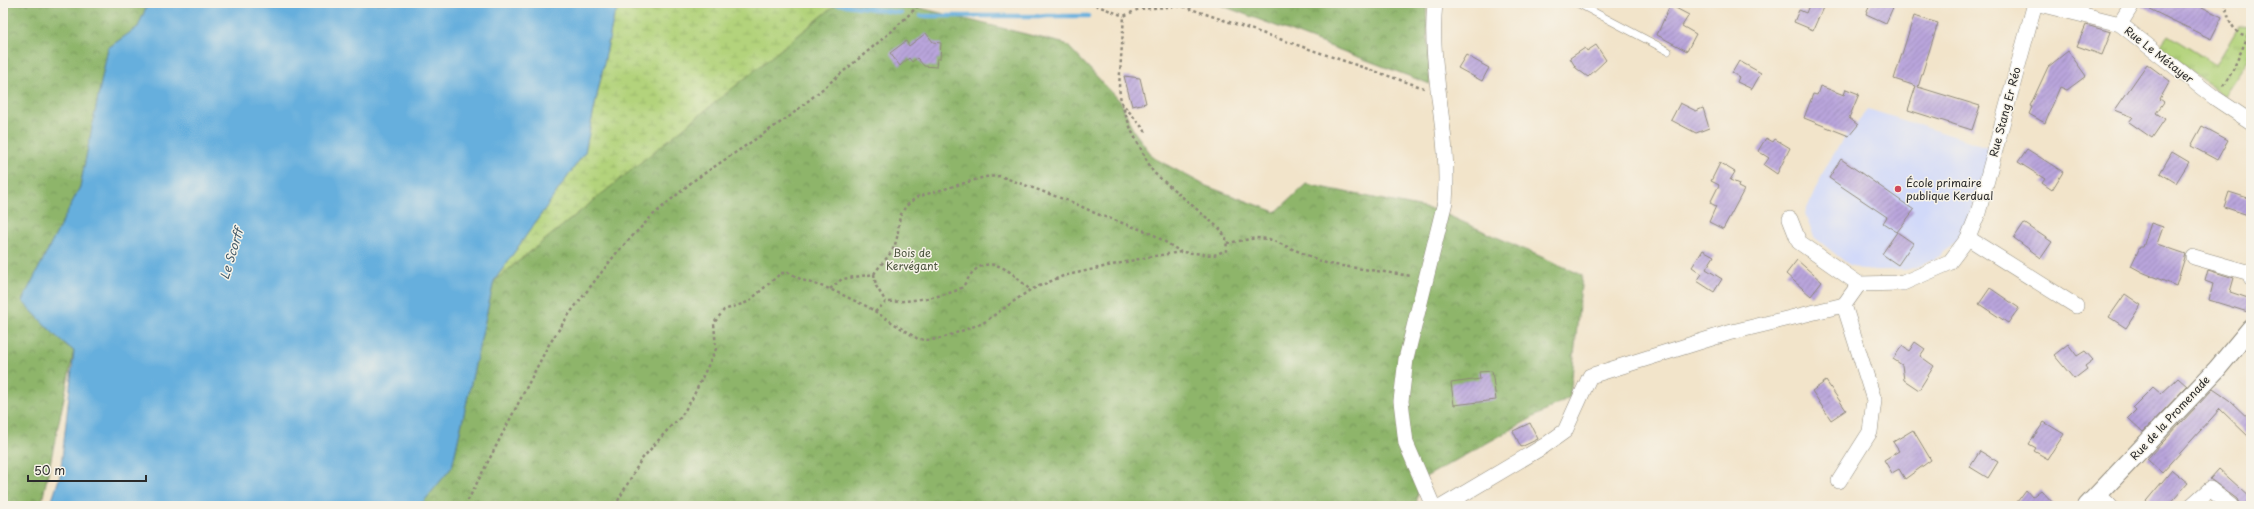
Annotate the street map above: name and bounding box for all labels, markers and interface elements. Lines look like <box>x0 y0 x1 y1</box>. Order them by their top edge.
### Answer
street label: Rue Le Métayer <box>2121 22 2198 88</box>
street label: Rue Stang Er Réo <box>1984 65 2025 159</box>
place label: École primaire publique Kerdual <box>1906 174 1993 204</box>
marker: École primaire publique Kerdual <box>1893 184 1903 194</box>
water label: Le Scorff <box>215 223 248 281</box>
park label: Bois de Kervégant <box>886 244 939 274</box>
street label: Rue de la Promenade <box>2126 371 2214 464</box>
scale bar <box>28 457 146 483</box>
text: 50 m <box>34 461 65 479</box>

